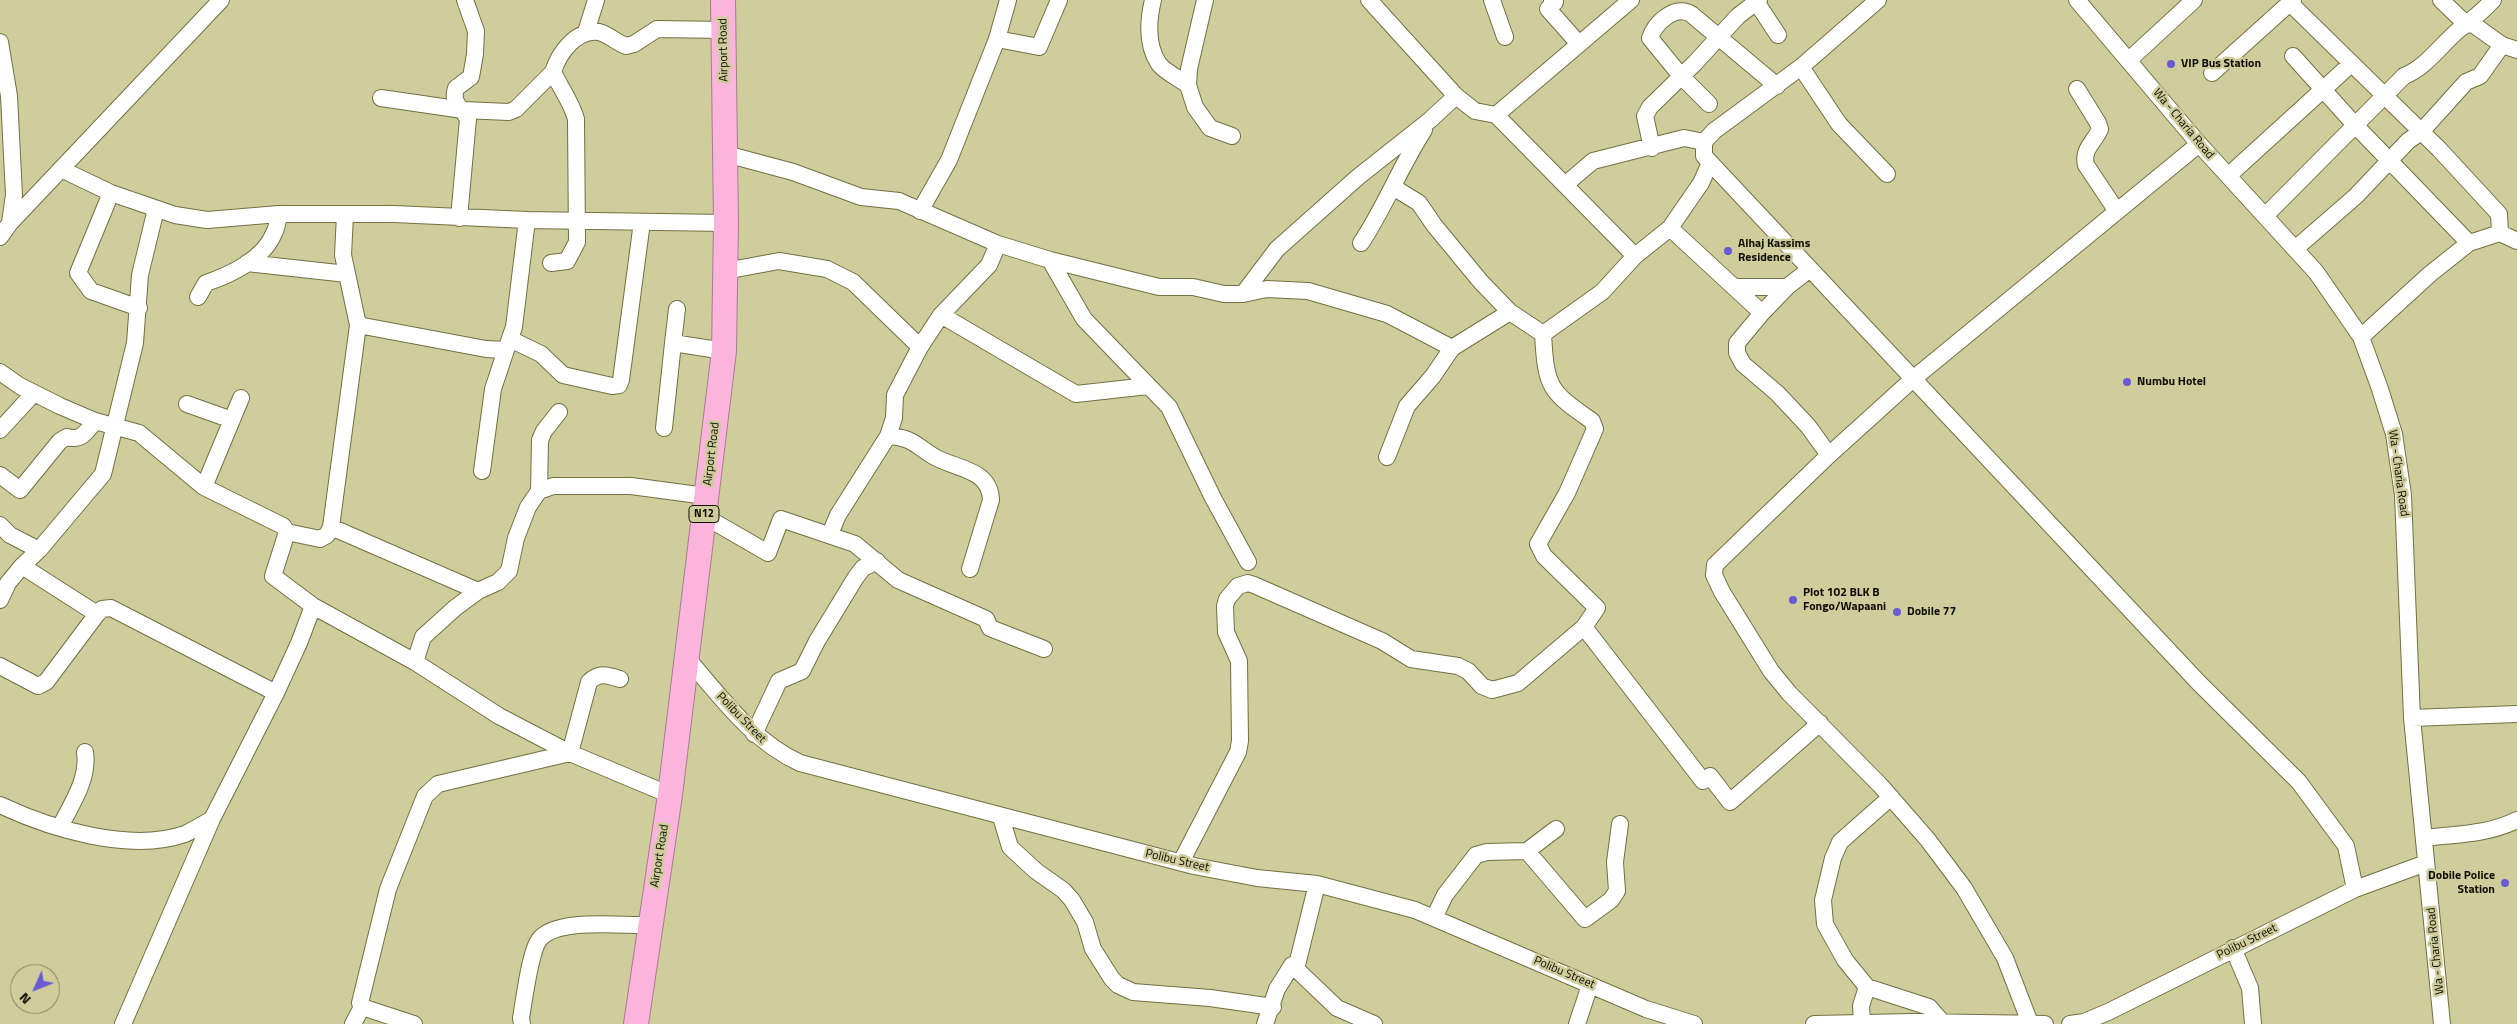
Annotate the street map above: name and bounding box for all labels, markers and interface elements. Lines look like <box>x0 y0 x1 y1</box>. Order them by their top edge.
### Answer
street label: Airport Road <box>716 18 732 82</box>
place label: VIP Bus Station <box>2181 57 2261 71</box>
marker: VIP Bus Station <box>2165 58 2177 70</box>
street label: Wa - Charia Road <box>2149 86 2217 162</box>
place label: Alhaj Kassims Residence <box>1738 237 1810 265</box>
marker: Alhaj Kassims Residence <box>1722 245 1734 257</box>
place label: Numbu Hotel <box>2137 375 2206 389</box>
marker: Numbu Hotel <box>2121 376 2133 388</box>
street label: Airport Road <box>701 422 723 486</box>
street label: Wa - Charia Road <box>2385 429 2411 517</box>
road number: N12 <box>689 506 719 522</box>
place label: Plot 102 BLK B Fongo/Wapaani <box>1803 586 1886 614</box>
marker: Plot 102 BLK B Fongo/Wapaani <box>1787 594 1799 606</box>
place label: Dobile 77 <box>1907 605 1956 619</box>
marker: Dobile 77 <box>1891 606 1903 618</box>
street label: Polibu Street <box>713 690 769 746</box>
street label: Airport Road <box>648 823 672 889</box>
street label: Polibu Street <box>1144 847 1210 875</box>
place label: Dobile Police Station <box>2428 869 2495 897</box>
marker: Dobile Police Station <box>2499 877 2511 889</box>
street label: Wa - Charia Road <box>2424 907 2448 995</box>
street label: Polibu Street <box>2215 921 2279 963</box>
street label: Polibu Street <box>1531 954 1597 992</box>
north arrow <box>10 964 60 1014</box>
text: N <box>14 988 35 1010</box>

